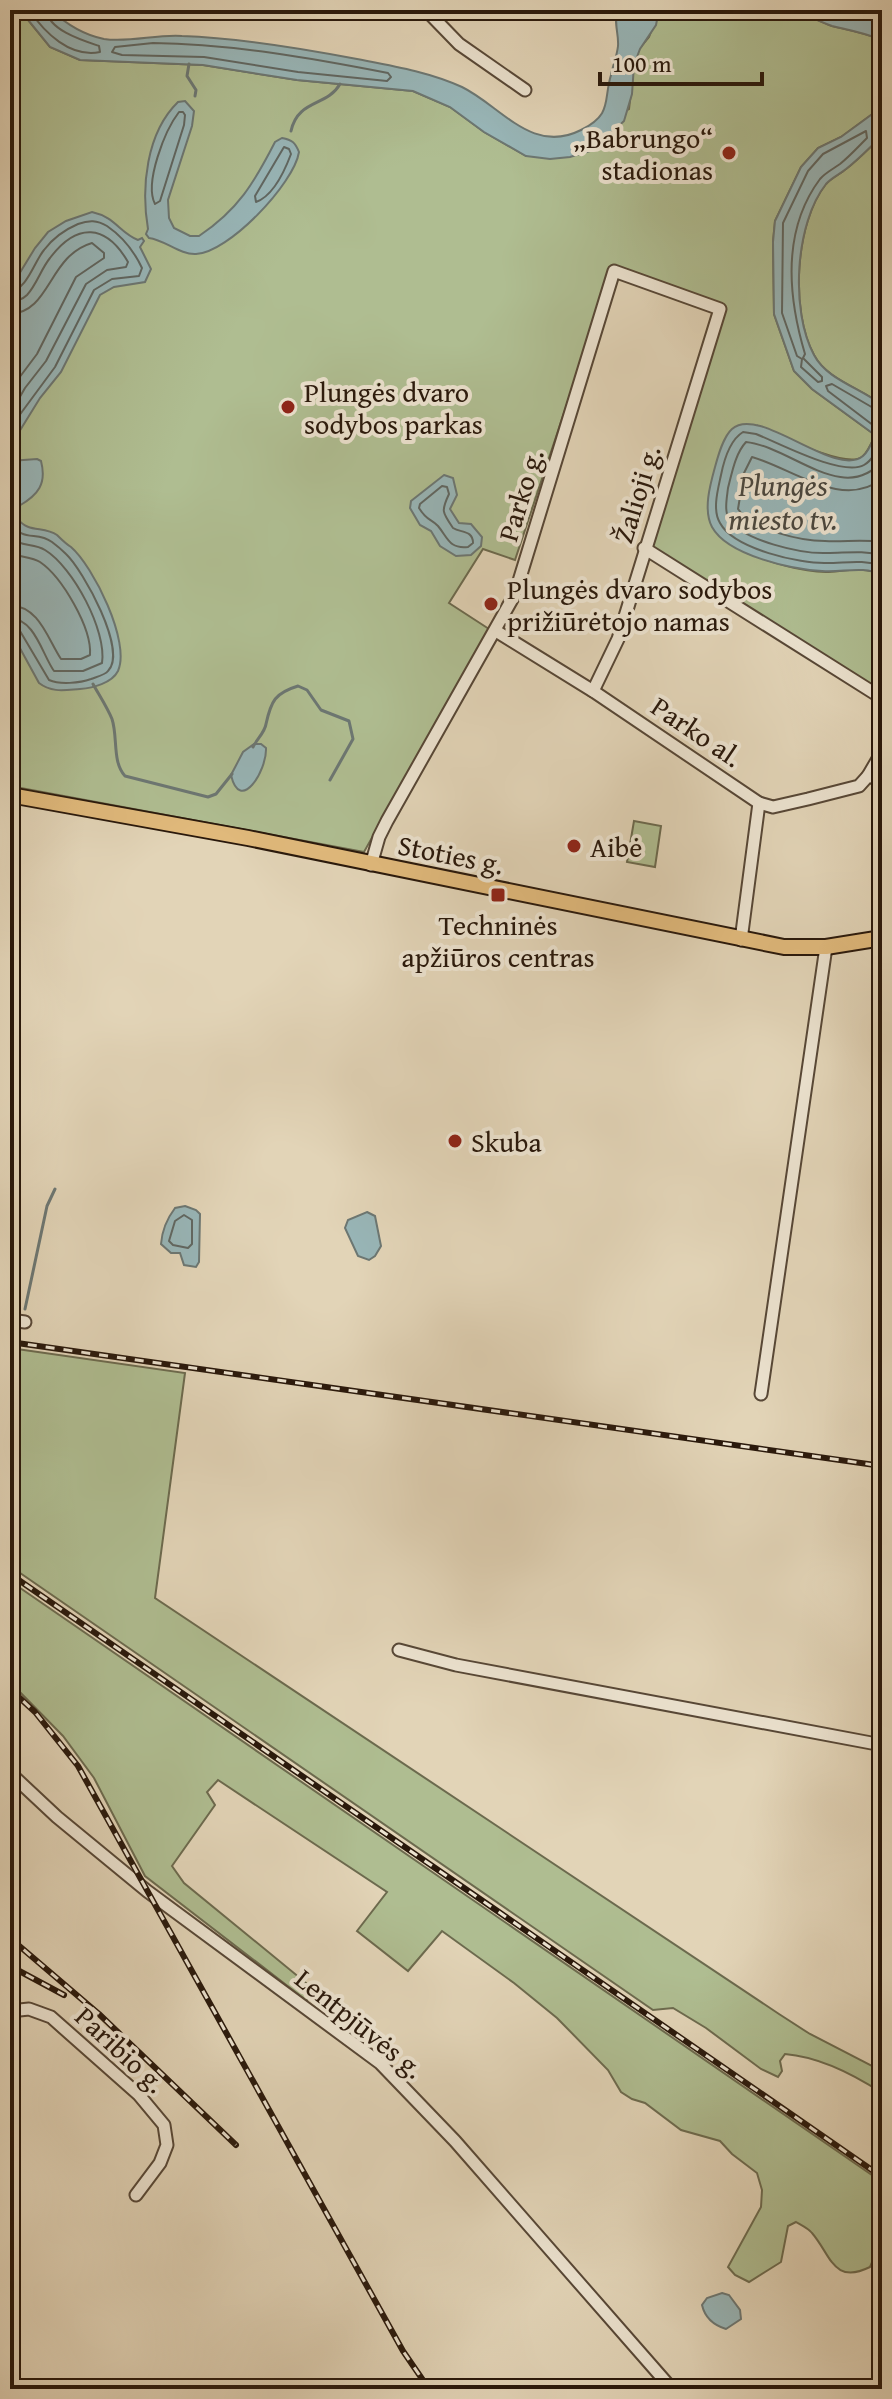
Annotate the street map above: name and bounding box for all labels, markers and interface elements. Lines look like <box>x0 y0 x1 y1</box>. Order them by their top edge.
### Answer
scale bar <box>600 36 762 86</box>
text: 100 m <box>612 46 672 81</box>
place label: „Babrungo“ stadionas <box>573 117 713 190</box>
marker: „Babrungo“ stadionas <box>720 144 738 162</box>
place label: Plungės dvaro sodybos parkas <box>304 371 483 444</box>
marker: Plungės dvaro sodybos parkas <box>279 398 297 416</box>
street label: Žalioji g. <box>602 440 670 548</box>
street label: Parko g. <box>487 444 553 546</box>
water label: Plungės miesto tv. <box>729 463 837 541</box>
place label: Plungės dvaro sodybos prižiūrėtojo namas <box>507 568 772 641</box>
marker: Plungės dvaro sodybos prižiūrėtojo namas <box>482 595 500 613</box>
street label: Parko al. <box>643 686 751 776</box>
street label: Stoties g. <box>395 824 507 884</box>
place label: Aibė <box>590 826 642 867</box>
marker: Aibė <box>565 837 583 855</box>
marker: Techninės apžiūros centras <box>489 886 507 904</box>
place label: Techninės apžiūros centras <box>401 904 595 977</box>
place label: Skuba <box>471 1121 543 1162</box>
marker: Skuba <box>446 1132 464 1150</box>
street label: Lentpjūvės g. <box>287 1958 433 2088</box>
street label: Paribio g. <box>66 1996 176 2102</box>

